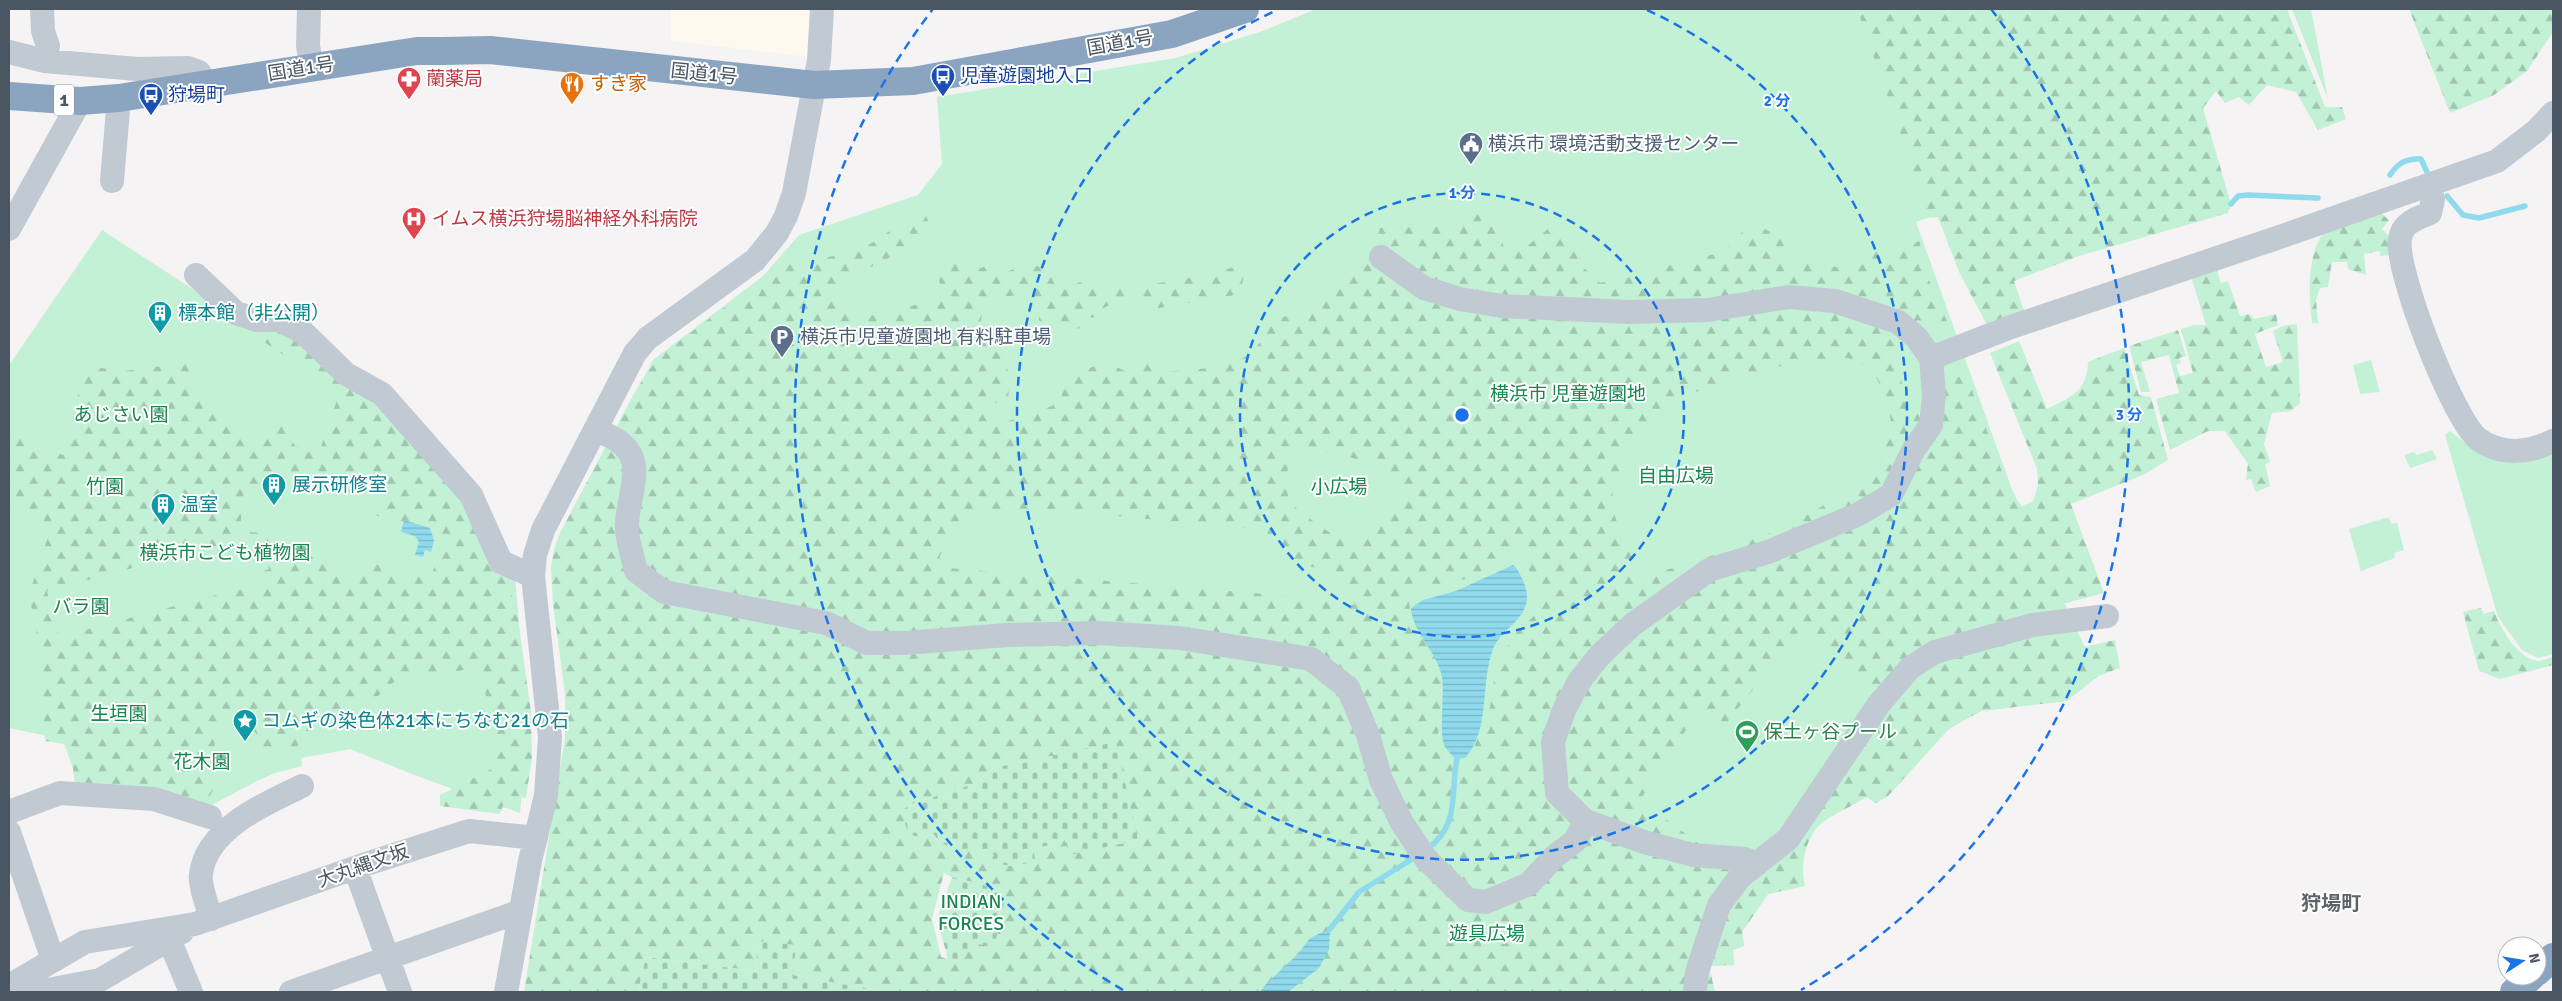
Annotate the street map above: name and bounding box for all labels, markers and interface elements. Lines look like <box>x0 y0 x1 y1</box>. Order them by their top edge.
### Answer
street label: 国道1号 <box>1085 25 1155 61</box>
street label: 国道1号 <box>266 52 336 86</box>
street label: 国道1号 <box>669 59 739 89</box>
bus stop icon: 児童遊園地入口 <box>930 63 956 97</box>
place label: 児童遊園地入口 <box>960 64 1093 88</box>
pharmacy icon: 蘭薬局 <box>396 66 422 100</box>
place label: 蘭薬局 <box>426 67 483 91</box>
restaurant icon: すき家 <box>559 71 585 105</box>
place label: すき家 <box>590 72 647 96</box>
bus stop icon: 狩場町 <box>138 82 164 116</box>
place label: 狩場町 <box>168 83 225 107</box>
road number: 1 <box>54 84 74 116</box>
text: 2 分 <box>1764 92 1790 110</box>
public building icon: 横浜市 環境活動支援センター <box>1458 131 1484 165</box>
place label: 横浜市 環境活動支援センター <box>1488 132 1739 156</box>
text: 1 分 <box>1449 184 1475 202</box>
hospital icon: イムス横浜狩場脳神経外科病院 <box>401 206 427 240</box>
place label: イムス横浜狩場脳神経外科病院 <box>432 207 698 231</box>
building icon: 標本館（非公開） <box>147 300 173 334</box>
place label: 標本館（非公開） <box>178 301 330 325</box>
parking icon: 横浜市児童遊園地 有料駐車場 <box>769 324 795 358</box>
place label: 横浜市児童遊園地 有料駐車場 <box>800 325 1051 349</box>
park label: 横浜市 児童遊園地 <box>1490 382 1646 406</box>
park label: あじさい園 <box>73 403 169 427</box>
centre of rings <box>1453 406 1471 424</box>
text: 3 分 <box>2116 406 2142 424</box>
park label: 自由広場 <box>1638 464 1714 488</box>
building icon: 展示研修室 <box>261 472 287 506</box>
place label: 展示研修室 <box>292 473 387 497</box>
park label: 竹園 <box>86 475 124 499</box>
park label: 小広場 <box>1310 475 1368 499</box>
building icon: 温室 <box>150 492 176 526</box>
place label: 温室 <box>180 493 218 517</box>
park label: 横浜市こども植物園 <box>139 541 311 565</box>
park label: バラ園 <box>52 595 110 619</box>
park label: 生垣園 <box>90 702 148 726</box>
place icon: コムギの染色体21本にちなむ21の石 <box>232 708 258 742</box>
place label: コムギの染色体21本にちなむ21の石 <box>262 709 569 733</box>
sports icon: 保土ヶ谷プール <box>1734 719 1760 753</box>
place label: 保土ヶ谷プール <box>1764 720 1897 744</box>
park label: 花木園 <box>173 750 231 774</box>
street label: 大丸縄文坂 <box>314 839 412 893</box>
park label: INDIAN FORCES <box>938 890 1004 936</box>
district label: 狩場町 <box>2301 891 2361 916</box>
park label: 遊具広場 <box>1449 922 1525 946</box>
north arrow <box>2497 936 2547 986</box>
text: N <box>2525 952 2544 965</box>

